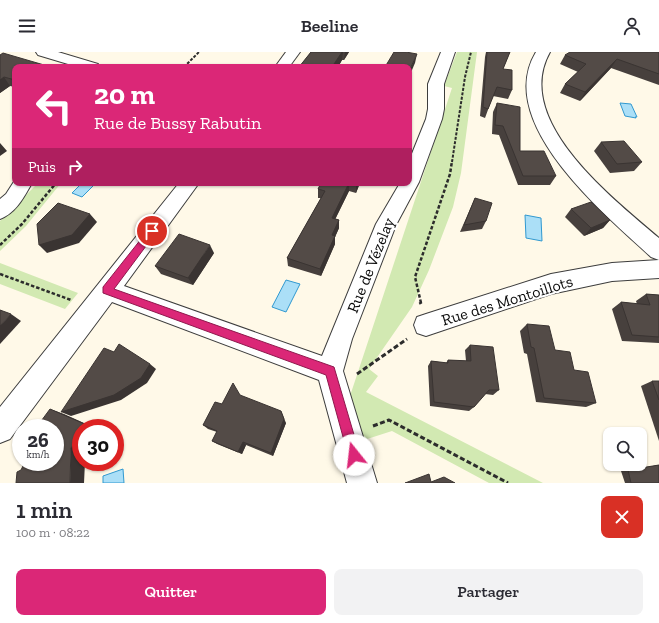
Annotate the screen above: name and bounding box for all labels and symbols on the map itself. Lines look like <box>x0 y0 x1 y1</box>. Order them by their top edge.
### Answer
pin <box>135 214 169 248</box>
street label: Rue de Vézelay <box>343 214 398 316</box>
street label: Rue des Montoillots <box>439 271 575 329</box>
speed limit sign: 30 <box>72 419 124 471</box>
position arrow <box>333 434 375 476</box>

